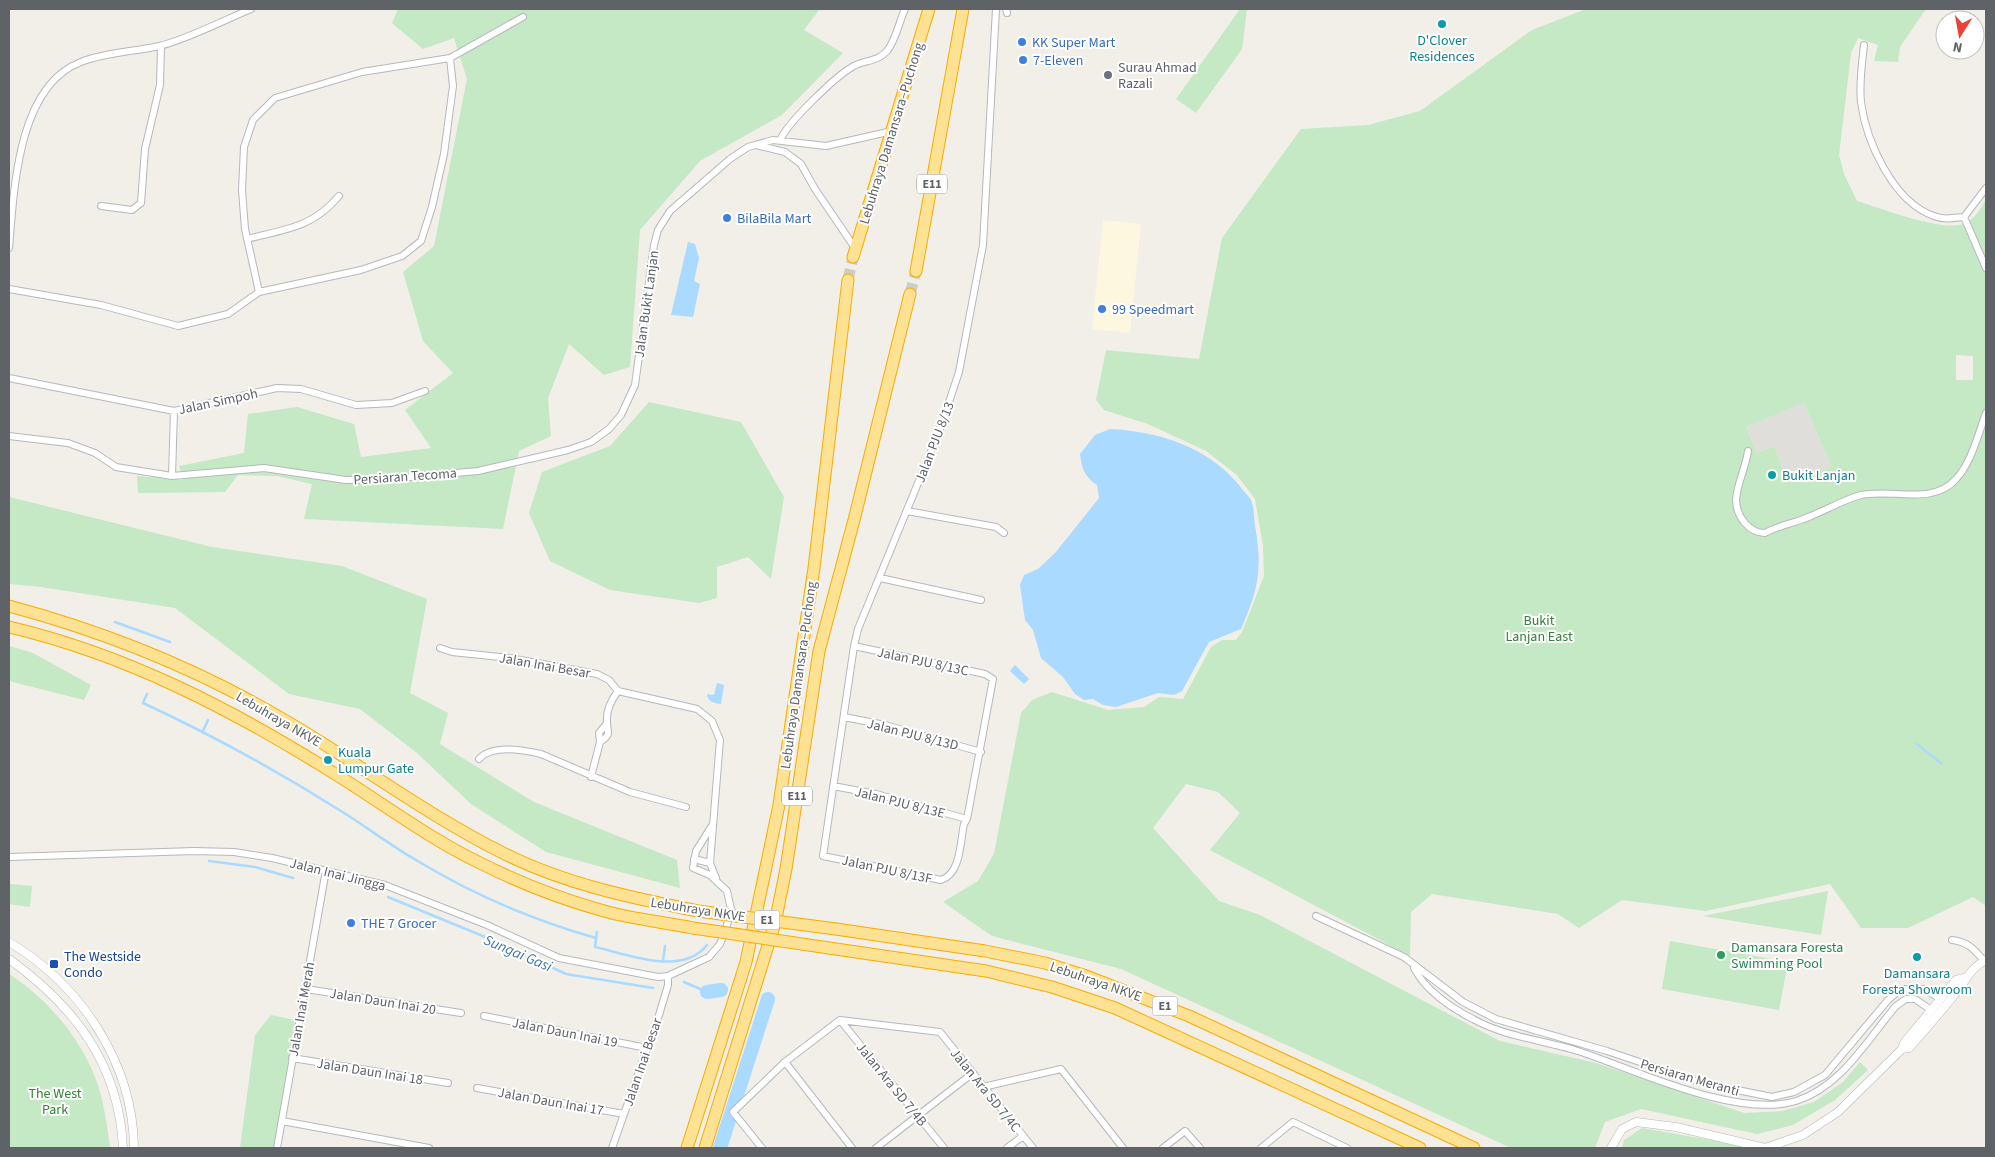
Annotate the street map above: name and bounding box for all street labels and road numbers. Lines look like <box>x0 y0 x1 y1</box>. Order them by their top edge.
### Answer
street label: Lebuhraya Damansara–Puchong <box>855 40 929 227</box>
road number: E11 <box>917 174 947 193</box>
street label: Jalan Bukit Lanjan <box>630 249 664 359</box>
street label: Jalan Simpoh <box>177 384 260 420</box>
street label: Jalan PJU 8/13 <box>910 399 960 486</box>
street label: Persiaran Tecoma <box>353 463 457 491</box>
street label: Lebuhraya Damansara–Puchong <box>776 580 822 770</box>
street label: Jalan PJU 8/13C <box>875 643 970 681</box>
street label: Jalan Inai Besar <box>498 648 592 684</box>
street label: Lebuhraya NKVE <box>232 687 325 752</box>
street label: Jalan PJU 8/13D <box>865 714 961 756</box>
street label: Jalan PJU 8/13E <box>853 782 947 824</box>
road number: E11 <box>782 786 812 806</box>
street label: Jalan PJU 8/13F <box>840 851 934 889</box>
street label: Jalan Inai Jingga <box>288 853 388 897</box>
street label: Lebuhraya NKVE <box>649 893 747 927</box>
road number: E1 <box>754 910 780 930</box>
street label: Lebuhraya NKVE <box>1047 957 1144 1007</box>
street label: Jalan Inai Merah <box>284 960 320 1058</box>
street label: Jalan Daun Inai 20 <box>328 984 437 1020</box>
road number: E1 <box>1152 996 1178 1016</box>
street label: Jalan Daun Inai 19 <box>510 1013 619 1053</box>
street label: Jalan Inai Besar <box>618 1015 667 1109</box>
street label: Jalan Ara SD 7/4B <box>851 1038 931 1131</box>
street label: Jalan Ara SD 7/4C <box>945 1044 1025 1137</box>
street label: Jalan Daun Inai 18 <box>315 1054 424 1090</box>
street label: Persiaran Meranti <box>1638 1054 1742 1102</box>
street label: Jalan Daun Inai 17 <box>496 1083 605 1121</box>

